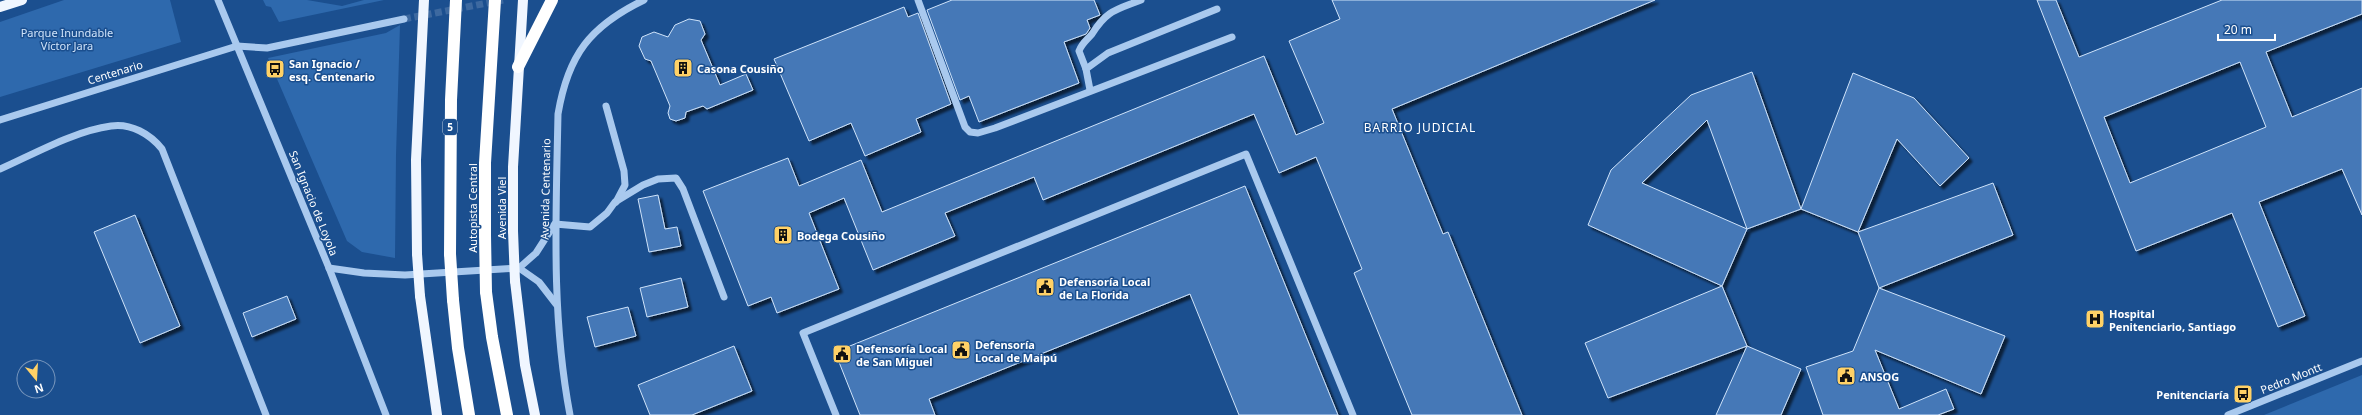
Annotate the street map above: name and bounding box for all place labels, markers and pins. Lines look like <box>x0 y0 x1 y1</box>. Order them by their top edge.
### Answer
place label: San Ignacio / esq. Centenario <box>289 56 375 84</box>
building icon: Casona Cousiño <box>672 57 694 79</box>
bus stop icon: San Ignacio / esq. Centenario <box>264 58 286 80</box>
place label: Casona Cousiño <box>697 61 784 76</box>
building icon: Bodega Cousiño <box>772 224 794 246</box>
place label: Bodega Cousiño <box>797 228 885 243</box>
place label: Defensoría Local de La Florida <box>1059 274 1150 302</box>
public building icon: Defensoría Local de La Florida <box>1034 276 1056 298</box>
place label: Hospital Penitenciario, Santiago <box>2109 306 2236 334</box>
hospital icon: Hospital Penitenciario, Santiago <box>2084 308 2106 330</box>
place label: Defensoría Local de Maipú <box>975 337 1057 365</box>
public building icon: Defensoría Local de Maipú <box>950 339 972 361</box>
place label: Defensoría Local de San Miguel <box>856 341 947 369</box>
public building icon: Defensoría Local de San Miguel <box>831 343 853 365</box>
public building icon: ANSOG <box>1835 365 1857 387</box>
place label: ANSOG <box>1860 369 1899 384</box>
bus stop icon: Penitenciaría <box>2232 383 2254 405</box>
place label: Penitenciaría <box>2156 387 2229 402</box>

